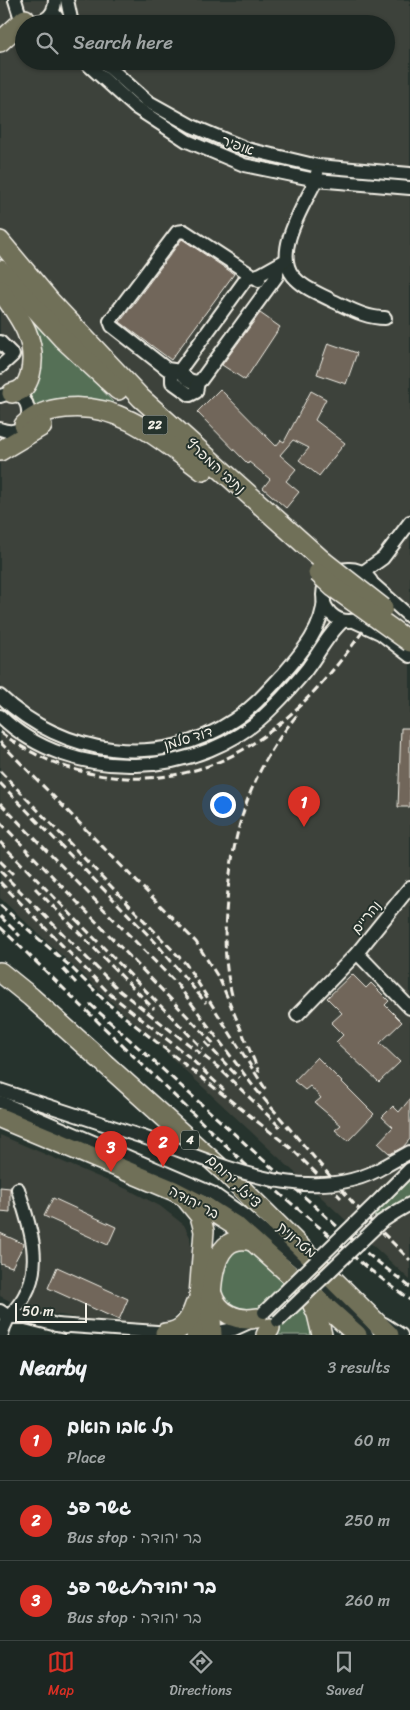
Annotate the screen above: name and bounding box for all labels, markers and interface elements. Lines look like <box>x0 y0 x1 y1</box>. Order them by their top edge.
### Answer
search box <box>15 15 395 70</box>
text: Search here <box>73 26 173 59</box>
icon: search <box>33 29 61 57</box>
street label: אופיר <box>218 128 258 163</box>
road number: 22 <box>142 416 168 434</box>
street label: נתיבי המפרץ <box>180 432 251 500</box>
street label: דוד סלמן <box>160 719 216 758</box>
pin: 1 <box>288 786 320 827</box>
your location <box>210 792 236 818</box>
street label: נהריים <box>345 895 388 940</box>
pin: 2 <box>147 1126 179 1167</box>
road number: 4 <box>181 1130 199 1150</box>
pin: 3 <box>95 1131 127 1172</box>
street label: צייזל, ירוחם <box>200 1149 267 1214</box>
street label: בר יהודה <box>164 1179 223 1226</box>
street label: מטרונית <box>271 1216 322 1265</box>
text: 50 m <box>22 1299 54 1324</box>
scale bar <box>15 1300 88 1323</box>
text: Nearby <box>20 1349 86 1387</box>
text: 3 results <box>327 1353 390 1382</box>
text: תל אבו הואם <box>67 1410 174 1443</box>
text: 1 <box>33 1426 39 1455</box>
text: 60 m <box>354 1426 390 1455</box>
text: Place <box>67 1443 106 1472</box>
text: גשר פז <box>67 1490 131 1523</box>
text: 2 <box>31 1506 41 1535</box>
text: 250 m <box>344 1506 390 1535</box>
text: Bus stop · בר יהודה <box>67 1523 202 1552</box>
text: בר יהודה/גשר פז <box>67 1570 217 1603</box>
text: 3 <box>32 1586 40 1615</box>
text: 260 m <box>345 1586 390 1615</box>
text: Bus stop · בר יהודה <box>67 1603 202 1632</box>
tab: Map <box>47 1648 75 1703</box>
tab: Directions <box>169 1648 232 1703</box>
tab: Saved <box>326 1648 363 1703</box>

